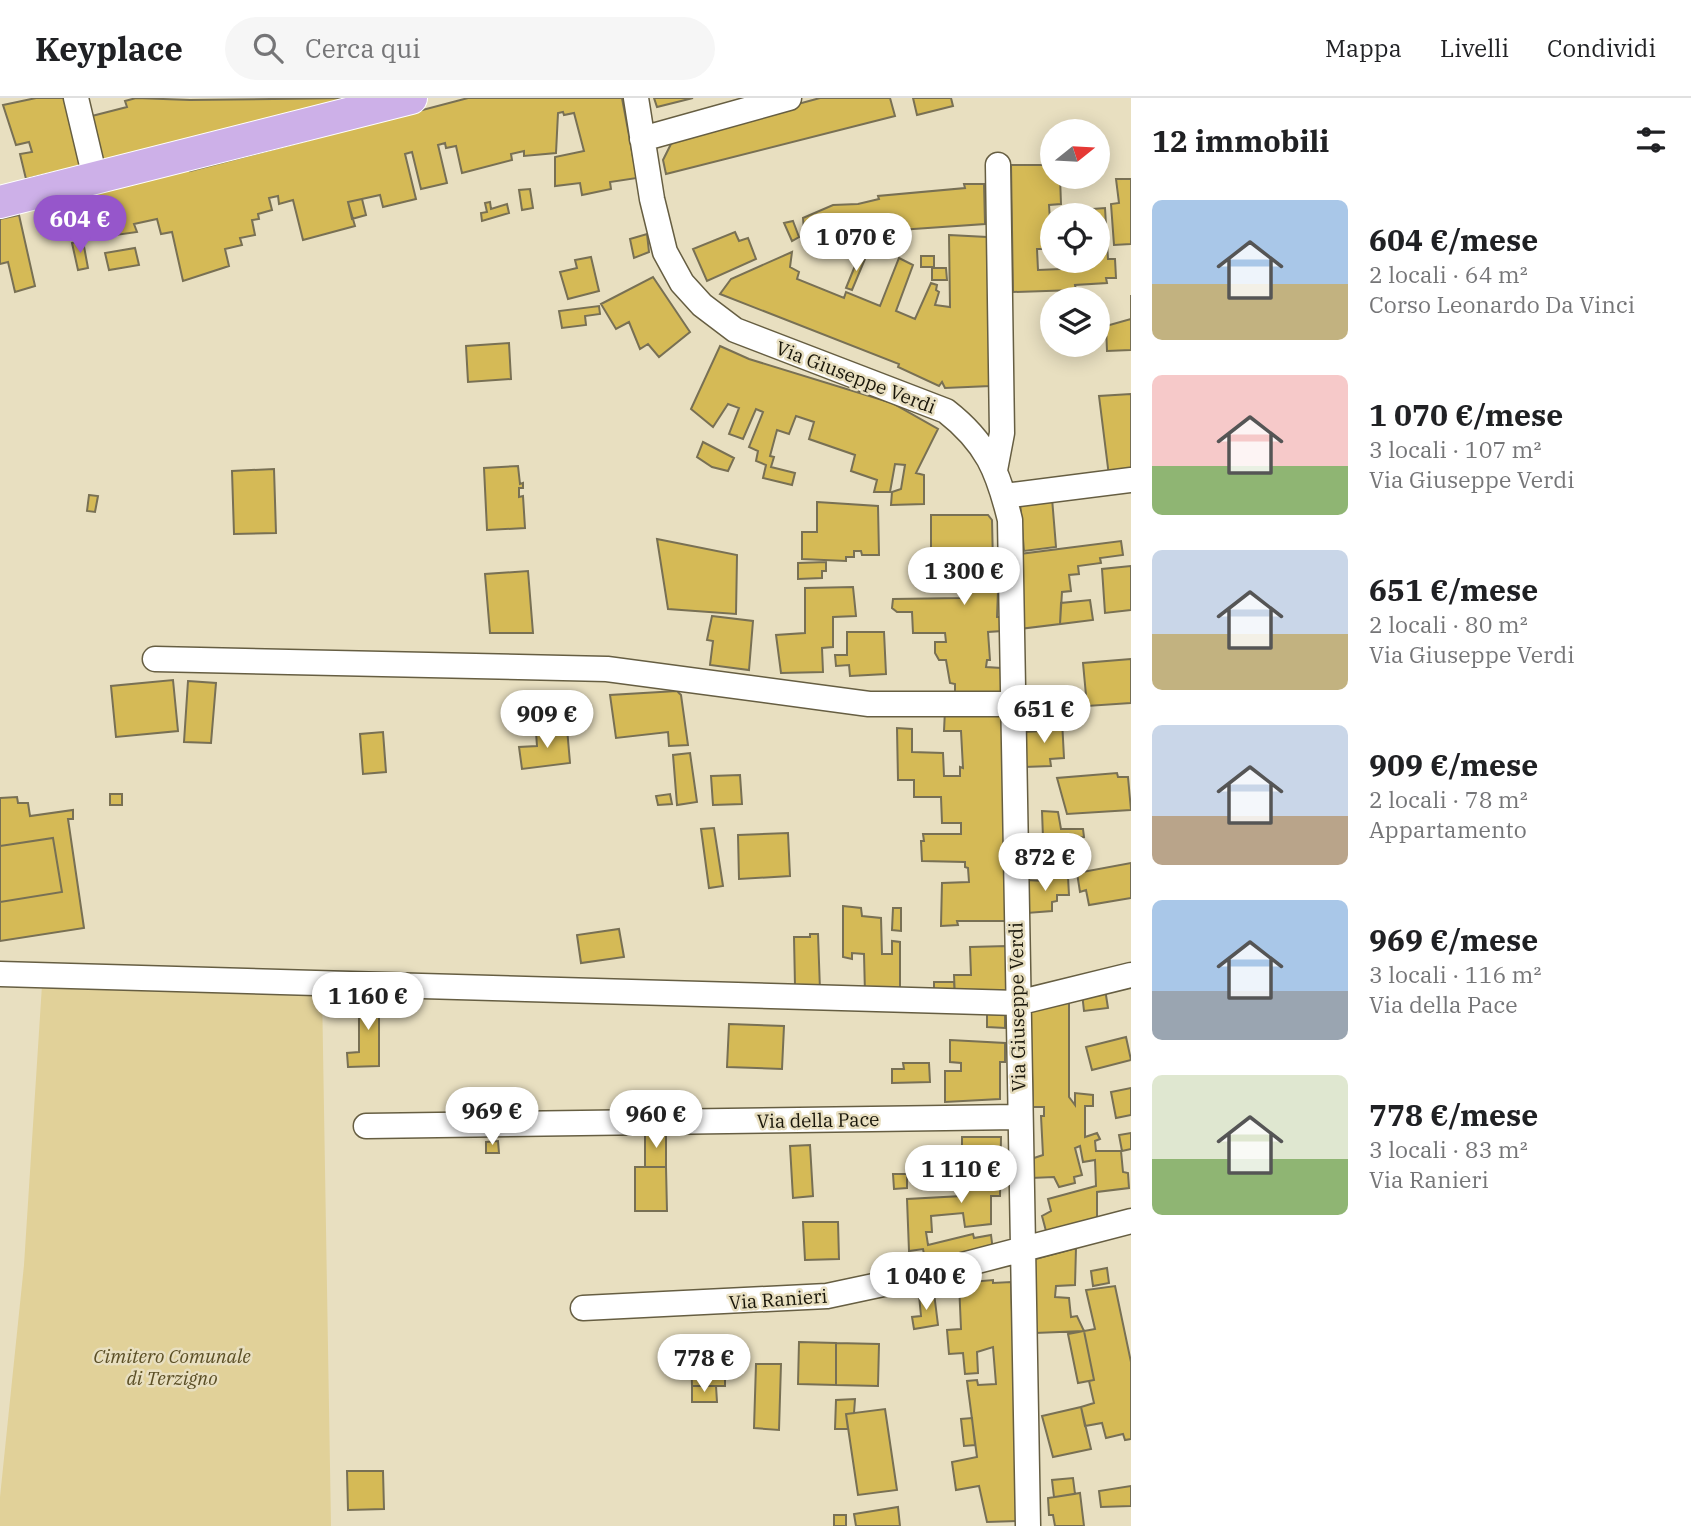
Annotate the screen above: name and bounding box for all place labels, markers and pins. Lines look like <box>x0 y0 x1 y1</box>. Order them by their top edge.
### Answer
pin: 604 € <box>31 195 129 255</box>
pin: 1 070 € <box>791 214 921 273</box>
pin: 1 300 € <box>899 547 1029 607</box>
pin: 651 € <box>995 686 1093 745</box>
pin: 909 € <box>498 690 596 750</box>
pin: 872 € <box>996 834 1094 893</box>
pin: 1 160 € <box>303 972 433 1032</box>
pin: 969 € <box>443 1088 541 1147</box>
pin: 960 € <box>607 1090 705 1150</box>
pin: 1 110 € <box>896 1146 1026 1205</box>
pin: 1 040 € <box>861 1252 991 1312</box>
pin: 778 € <box>655 1334 753 1394</box>

